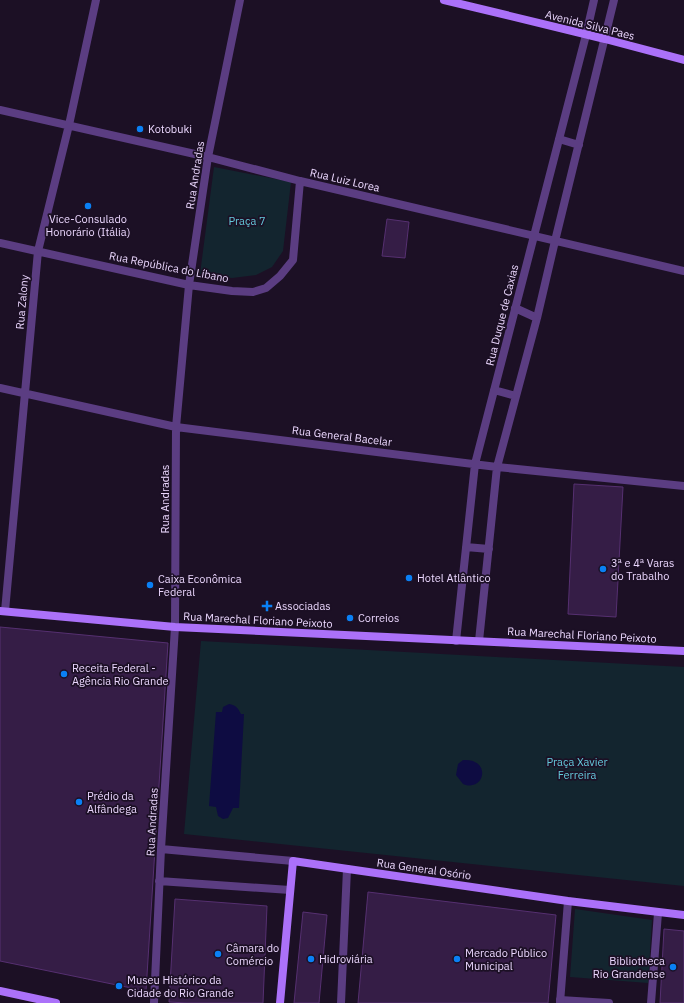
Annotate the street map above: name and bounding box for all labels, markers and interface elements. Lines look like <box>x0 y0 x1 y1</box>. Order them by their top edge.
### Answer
street label: Avenida Silva Paes <box>544 7 636 43</box>
place label: Kotobuki <box>148 122 192 136</box>
marker: Kotobuki <box>135 124 145 134</box>
street label: Rua Andradas <box>183 140 207 210</box>
street label: Rua Luiz Lorea <box>309 165 381 195</box>
marker: Vice-Consulado Honorário (Itália) <box>83 201 93 211</box>
place label: Vice-Consulado Honorário (Itália) <box>46 212 130 239</box>
park label: Praça 7 <box>228 214 266 228</box>
street label: Rua República do Líbano <box>108 249 230 285</box>
street label: Rua Duque de Caxias <box>483 263 521 367</box>
street label: Rua Zalony <box>13 274 31 330</box>
street label: Rua General Bacelar <box>291 423 393 449</box>
street label: Rua Andradas <box>158 465 172 533</box>
place label: 3ª e 4ª Varas do Trabalho <box>611 556 674 583</box>
marker: 3ª e 4ª Varas do Trabalho <box>598 564 608 574</box>
place label: Hotel Atlântico <box>417 571 491 585</box>
place label: Caixa Econômica Federal <box>158 572 242 599</box>
marker: Hotel Atlântico <box>404 573 414 583</box>
marker: Caixa Econômica Federal <box>145 580 155 590</box>
place label: Associadas <box>275 599 331 613</box>
marker: Associadas <box>262 601 272 611</box>
street label: Rua Marechal Floriano Peixoto <box>183 609 333 631</box>
place label: Correios <box>358 611 399 625</box>
marker: Correios <box>345 613 355 623</box>
street label: Rua Marechal Floriano Peixoto <box>507 624 657 646</box>
place label: Receita Federal - Agência Rio Grande <box>72 661 169 688</box>
marker: Receita Federal - Agência Rio Grande <box>59 669 69 679</box>
park label: Praça Xavier Ferreira <box>546 755 608 782</box>
street label: Rua Andradas <box>143 787 161 857</box>
place label: Prédio da Alfândega <box>87 789 137 816</box>
marker: Prédio da Alfândega <box>74 797 84 807</box>
street label: Rua General Osório <box>376 855 472 883</box>
place label: Câmara do Comércio <box>226 941 279 968</box>
place label: Mercado Público Municipal <box>465 946 547 973</box>
marker: Câmara do Comércio <box>213 949 223 959</box>
place label: Hidroviária <box>319 952 373 966</box>
marker: Hidroviária <box>306 954 316 964</box>
marker: Mercado Público Municipal <box>452 954 462 964</box>
place label: Bibliotheca Rio Grandense <box>593 954 665 981</box>
marker: Bibliotheca Rio Grandense <box>668 962 678 972</box>
place label: Museu Histórico da Cidade do Rio Grande <box>127 973 234 1000</box>
marker: Museu Histórico da Cidade do Rio Grande <box>114 981 124 991</box>

